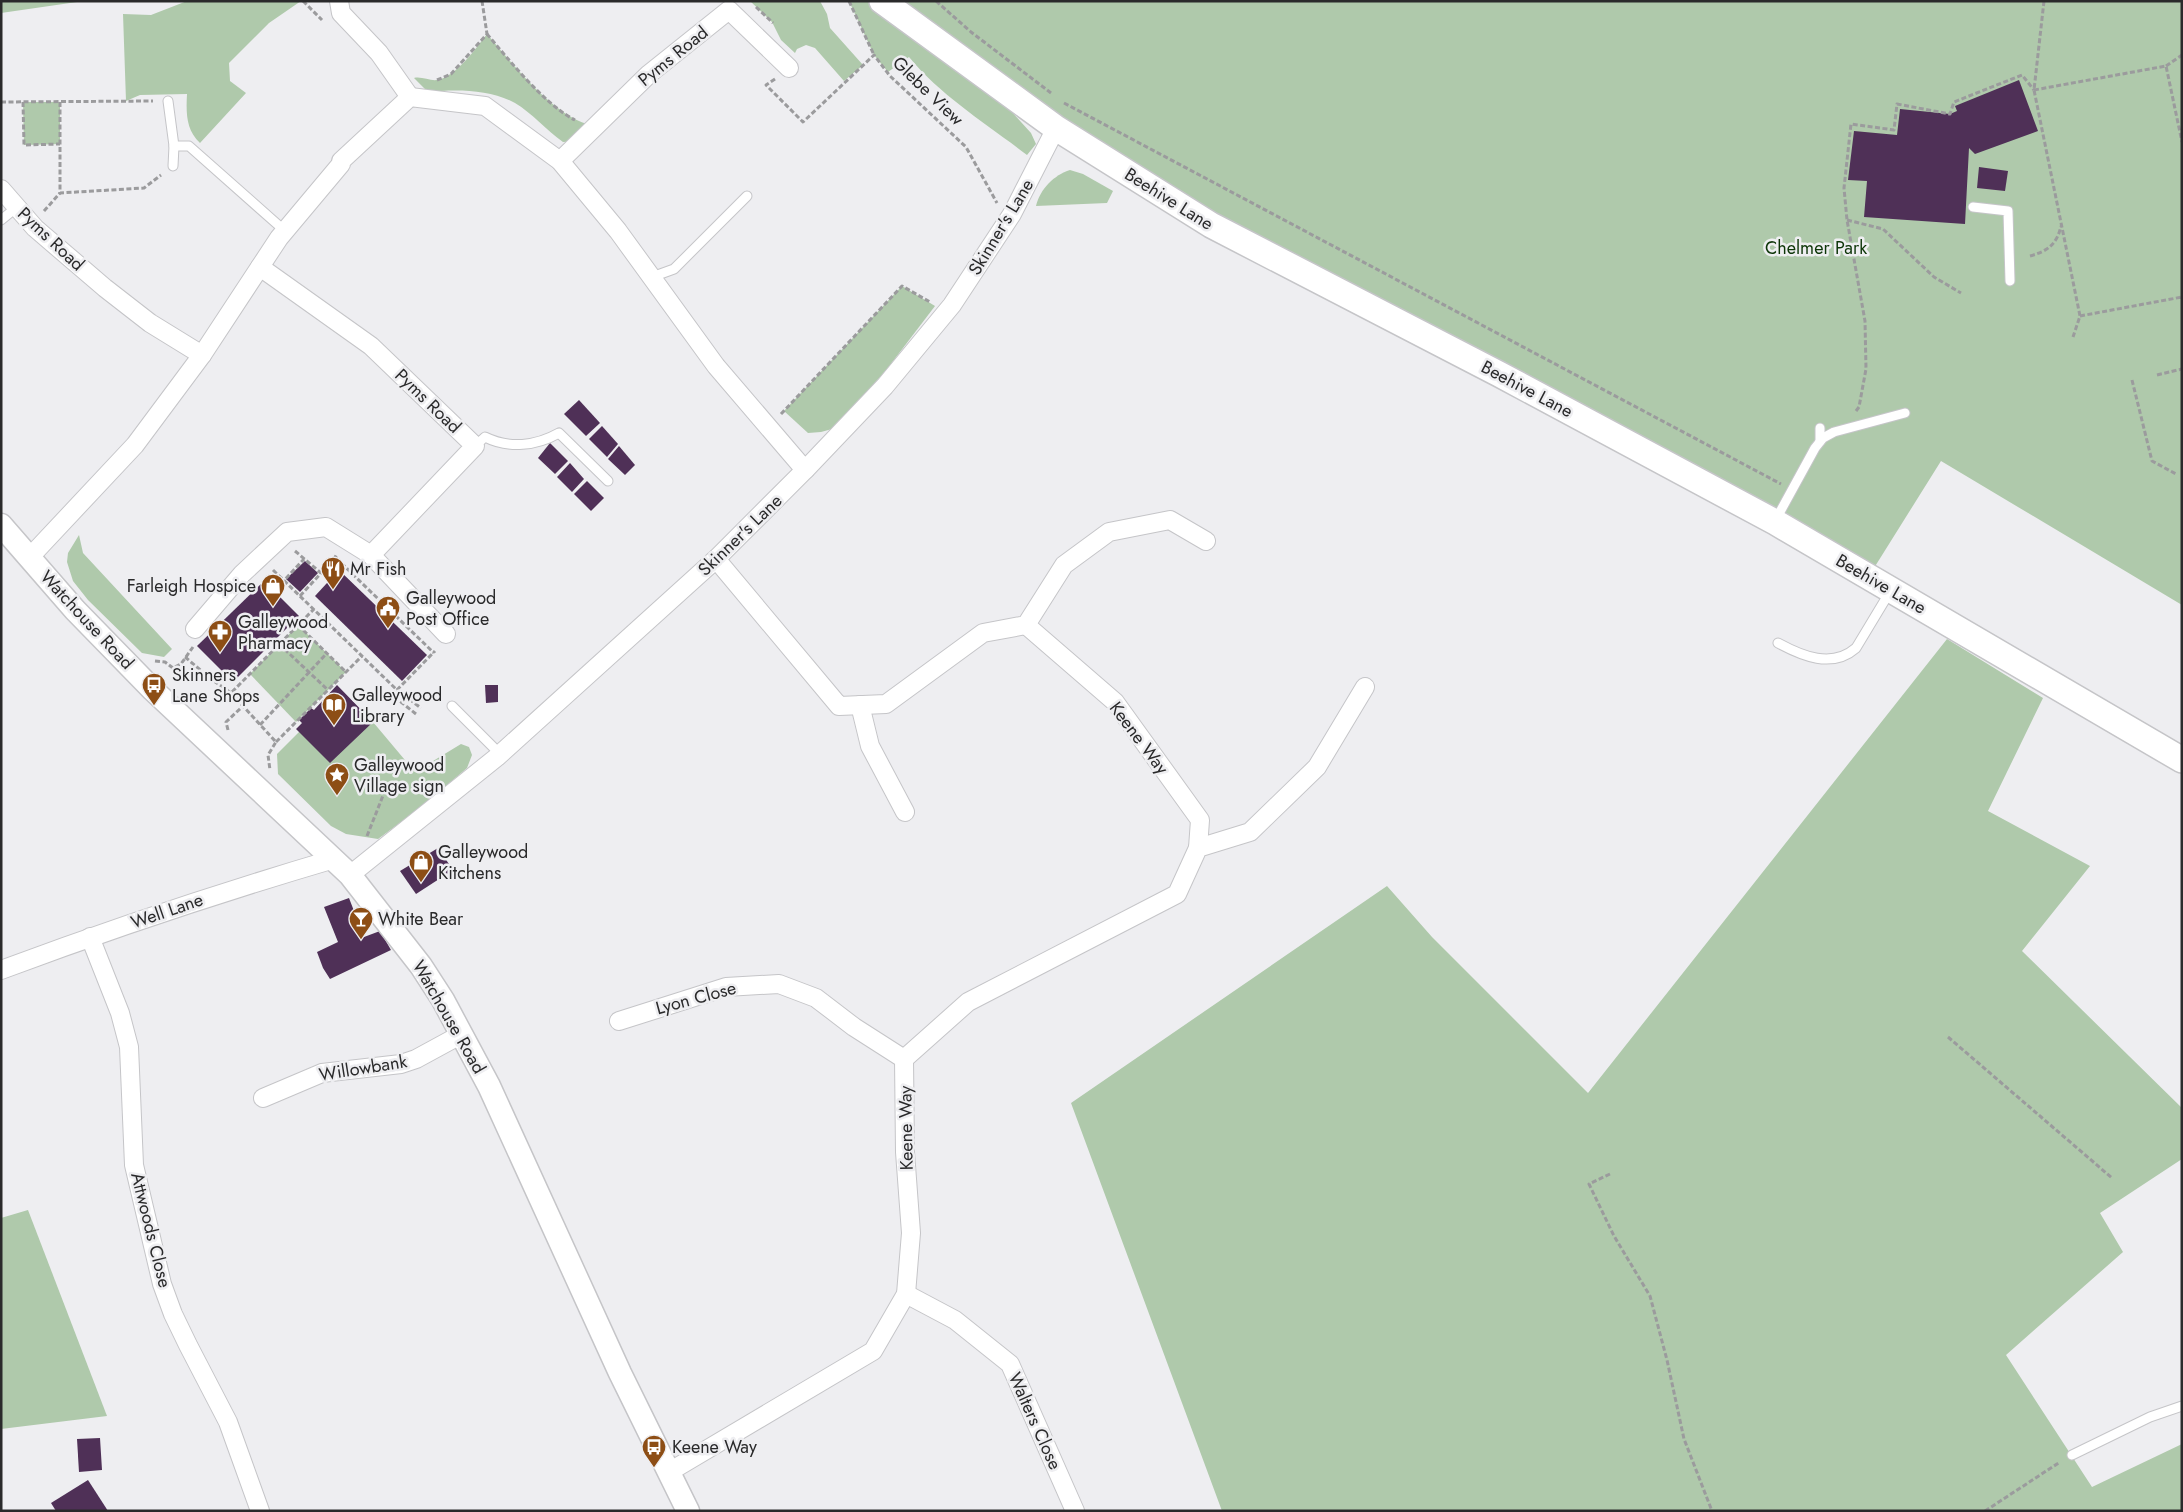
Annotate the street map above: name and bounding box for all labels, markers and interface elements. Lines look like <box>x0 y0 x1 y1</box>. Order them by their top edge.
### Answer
street label: Pyms Road <box>632 20 714 92</box>
street label: Glebe View <box>887 50 970 132</box>
street label: Beehive Lane <box>1119 161 1219 237</box>
street label: Skinner's Lane <box>962 174 1040 280</box>
street label: Pyms Road <box>12 201 90 277</box>
park label: Chelmer Park <box>1765 235 1867 261</box>
street label: Beehive Lane <box>1477 354 1577 424</box>
street label: Pyms Road <box>389 363 467 439</box>
street label: Skinner's Lane <box>692 488 788 582</box>
street label: Beehive Lane <box>1831 548 1931 620</box>
restaurant icon: Mr Fish <box>320 556 346 590</box>
place label: Mr Fish <box>350 556 407 582</box>
street label: Watchouse Road <box>34 565 140 675</box>
place label: Farleigh Hospice <box>127 573 256 599</box>
shop icon: Farleigh Hospice <box>260 573 286 607</box>
place label: Galleywood Post Office <box>406 585 496 632</box>
public building icon: Galleywood Post Office <box>375 595 401 629</box>
place label: Galleywood Pharmacy <box>238 609 328 656</box>
pharmacy icon: Galleywood Pharmacy <box>207 619 233 653</box>
place label: Skinners Lane Shops <box>172 662 260 709</box>
bus stop icon: Skinners Lane Shops <box>141 672 167 706</box>
place label: Galleywood Library <box>352 682 442 729</box>
library icon: Galleywood Library <box>321 692 347 726</box>
street label: Keene Way <box>1103 696 1175 780</box>
place label: Galleywood Village sign <box>354 752 444 799</box>
place icon: Galleywood Village sign <box>324 762 350 796</box>
place label: Galleywood Kitchens <box>438 839 528 886</box>
shop icon: Galleywood Kitchens <box>408 849 434 883</box>
street label: Well Lane <box>127 887 207 935</box>
bar icon: White Bear <box>348 906 374 940</box>
place label: White Bear <box>378 906 464 932</box>
street label: Watchouse Road <box>406 955 492 1079</box>
street label: Lyon Close <box>653 975 739 1021</box>
street label: Willowbank <box>317 1048 409 1088</box>
street label: Keene Way <box>892 1085 920 1171</box>
street label: Attwoods Close <box>124 1170 178 1290</box>
street label: Walters Close <box>1002 1368 1068 1474</box>
bus stop icon: Keene Way <box>641 1434 667 1468</box>
place label: Keene Way <box>672 1434 757 1460</box>

